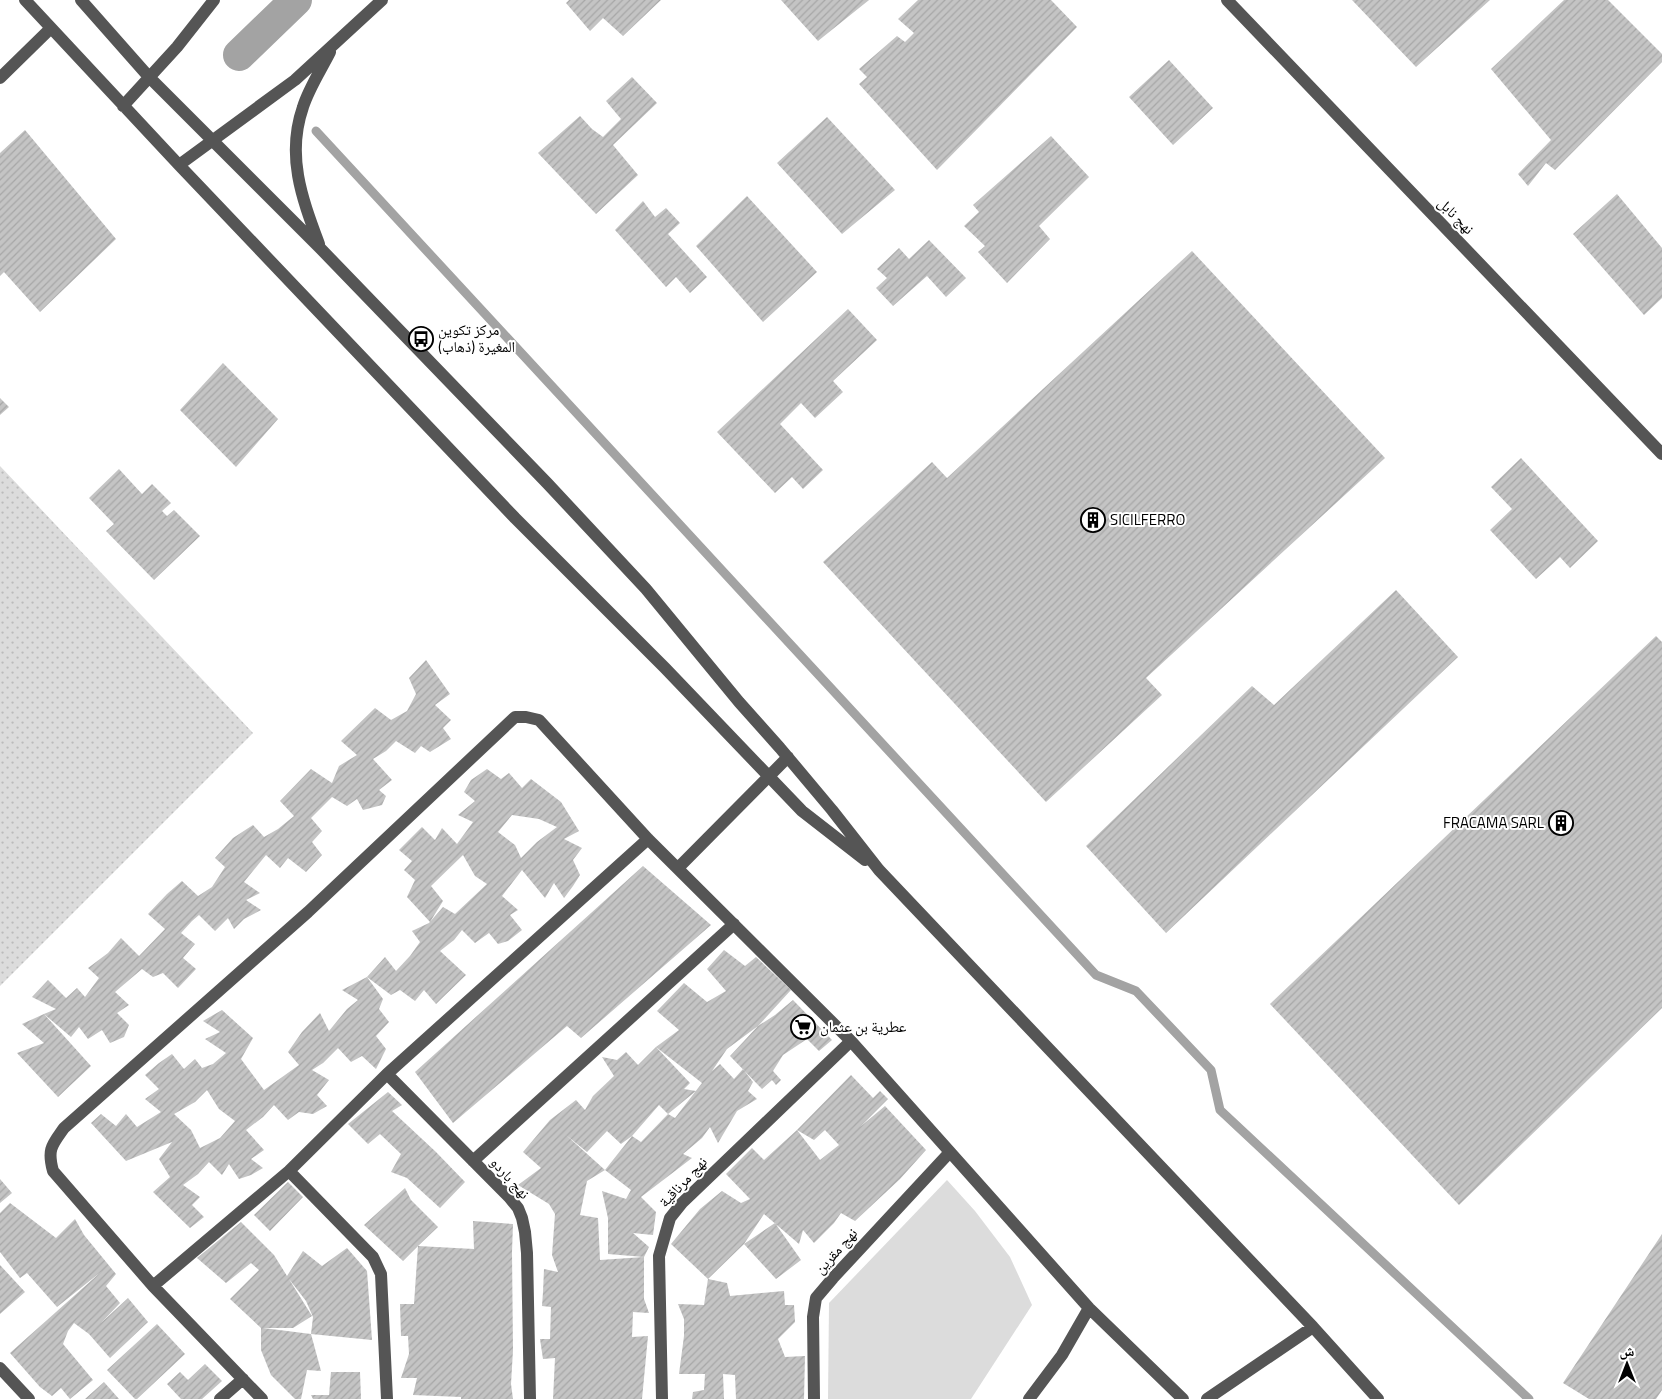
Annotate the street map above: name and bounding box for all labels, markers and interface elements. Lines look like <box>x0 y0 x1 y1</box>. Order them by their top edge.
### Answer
street label: نهج نابل <box>1433 192 1480 239</box>
place label: مركز تكوين المغيرة (ذهاب) <box>438 318 515 358</box>
bus stop icon: مركز تكوين المغيرة (ذهاب) <box>408 326 434 352</box>
building icon: SICILFERRO <box>1080 507 1106 533</box>
place label: SICILFERRO <box>1110 508 1186 531</box>
building icon: FRACAMA SARL <box>1548 810 1574 836</box>
place label: FRACAMA SARL <box>1443 811 1544 834</box>
supermarket icon: عطرية بن عثمان <box>790 1014 816 1040</box>
place label: عطرية بن عثمان <box>820 1015 907 1038</box>
street label: نهج باردو <box>485 1151 536 1204</box>
street label: نهج مرناقية <box>653 1151 712 1212</box>
street label: نهج مقرين <box>808 1222 863 1279</box>
north arrow <box>1602 1339 1652 1389</box>
text: ش <box>1620 1340 1635 1361</box>

